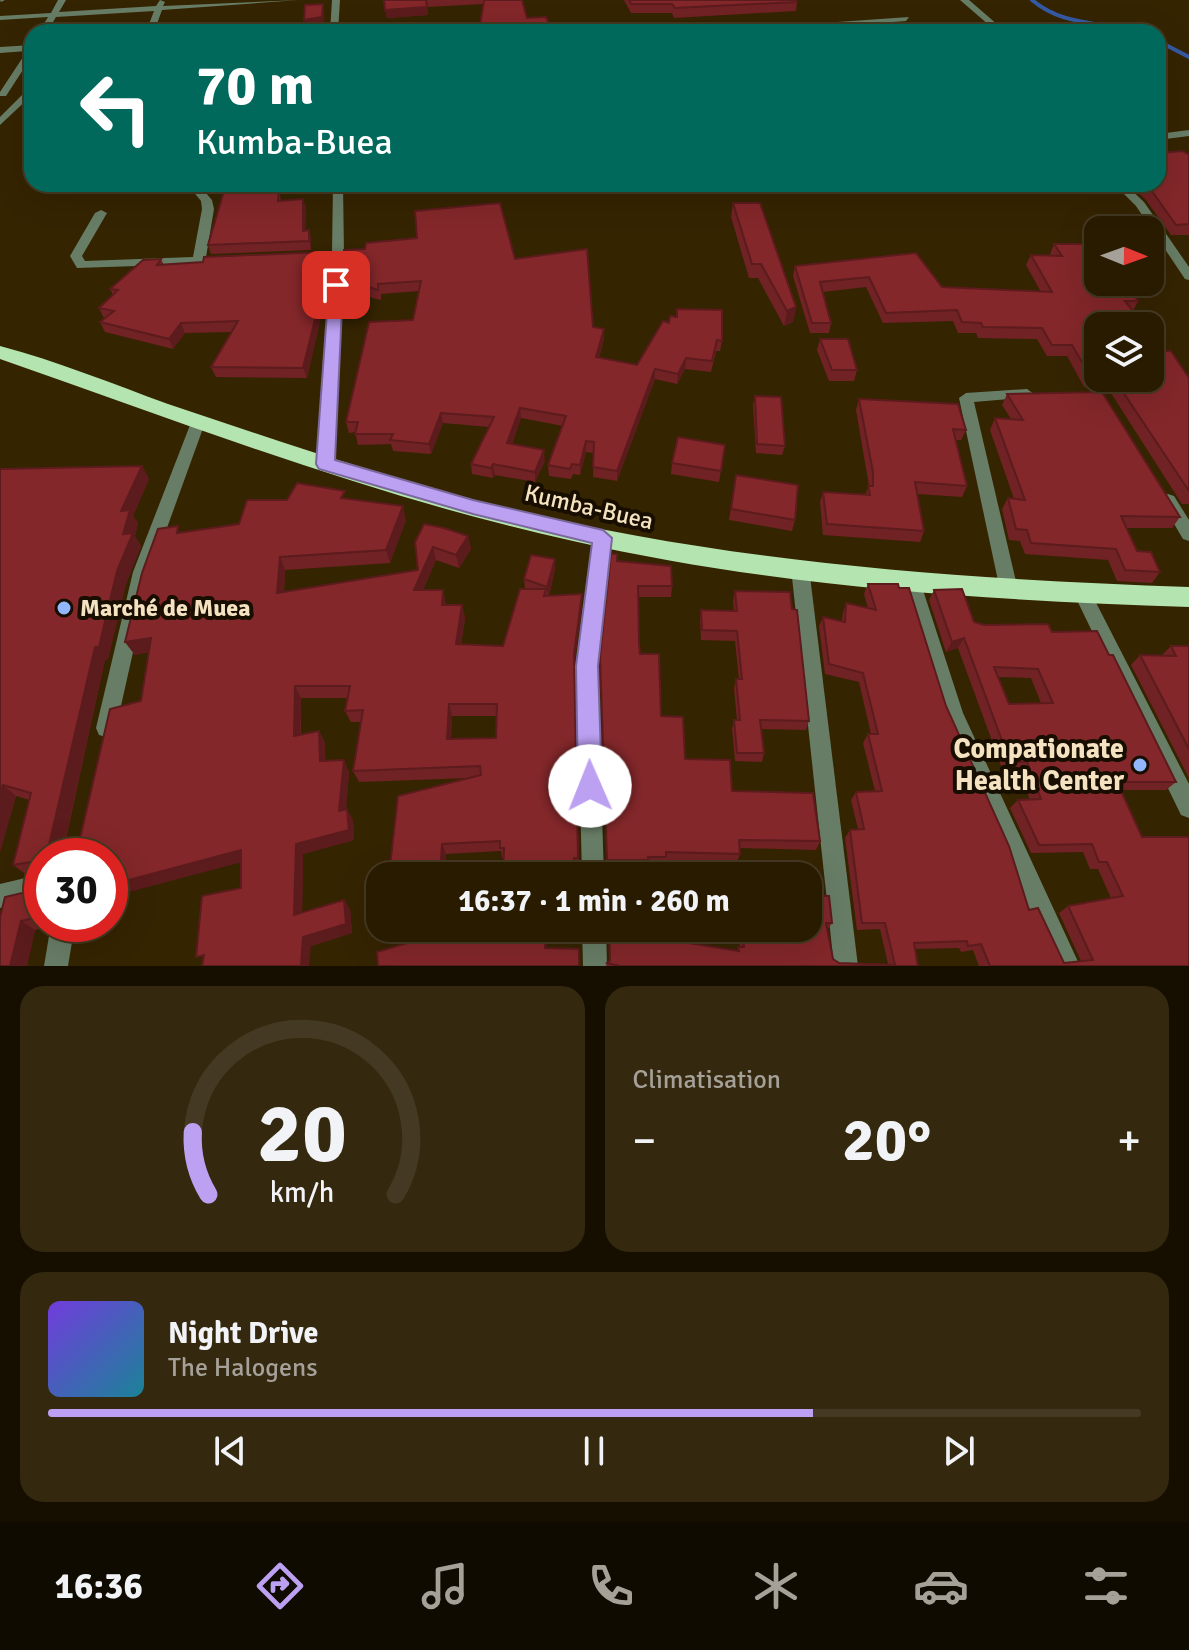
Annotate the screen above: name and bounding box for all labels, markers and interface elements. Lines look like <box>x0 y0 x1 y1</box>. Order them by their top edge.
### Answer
text: 70 m <box>196 51 314 120</box>
icon: left <box>64 56 168 160</box>
text: Kumba-Buea <box>196 120 393 165</box>
north arrow <box>1084 216 1164 296</box>
map controls <box>1084 216 1164 392</box>
pin <box>302 251 370 319</box>
icon: arrive <box>314 263 358 307</box>
button: layers <box>1084 312 1164 392</box>
street label: Kumba-Buea <box>522 478 656 536</box>
place label: Marché de Muea <box>80 593 251 623</box>
marker: Marché de Muea <box>55 599 73 617</box>
place label: Compationate Health Center <box>954 732 1125 798</box>
position arrow <box>548 744 632 828</box>
marker: Compationate Health Center <box>1131 756 1149 774</box>
speed limit sign: 30 <box>24 838 128 942</box>
text: 16:37 · 1 min · 260 m <box>458 883 730 920</box>
text: Climatisation <box>633 1064 781 1096</box>
text: 20 <box>257 1083 347 1185</box>
text: 20° <box>842 1104 931 1178</box>
text: − <box>633 1114 656 1168</box>
text: + <box>1117 1114 1141 1168</box>
text: km/h <box>270 1175 335 1210</box>
text: Night Drive <box>168 1315 318 1352</box>
text: The Halogens <box>168 1352 318 1384</box>
icon: previous <box>208 1429 252 1473</box>
icon: pause <box>572 1429 616 1473</box>
icon: next <box>937 1429 981 1473</box>
icon: directions <box>252 1558 308 1614</box>
icon: music <box>417 1558 473 1614</box>
icon: phone <box>583 1558 639 1614</box>
icon: climate <box>748 1558 804 1614</box>
icon: car <box>913 1558 969 1614</box>
icon: filters <box>1078 1558 1134 1614</box>
text: 16:36 <box>55 1564 143 1609</box>

